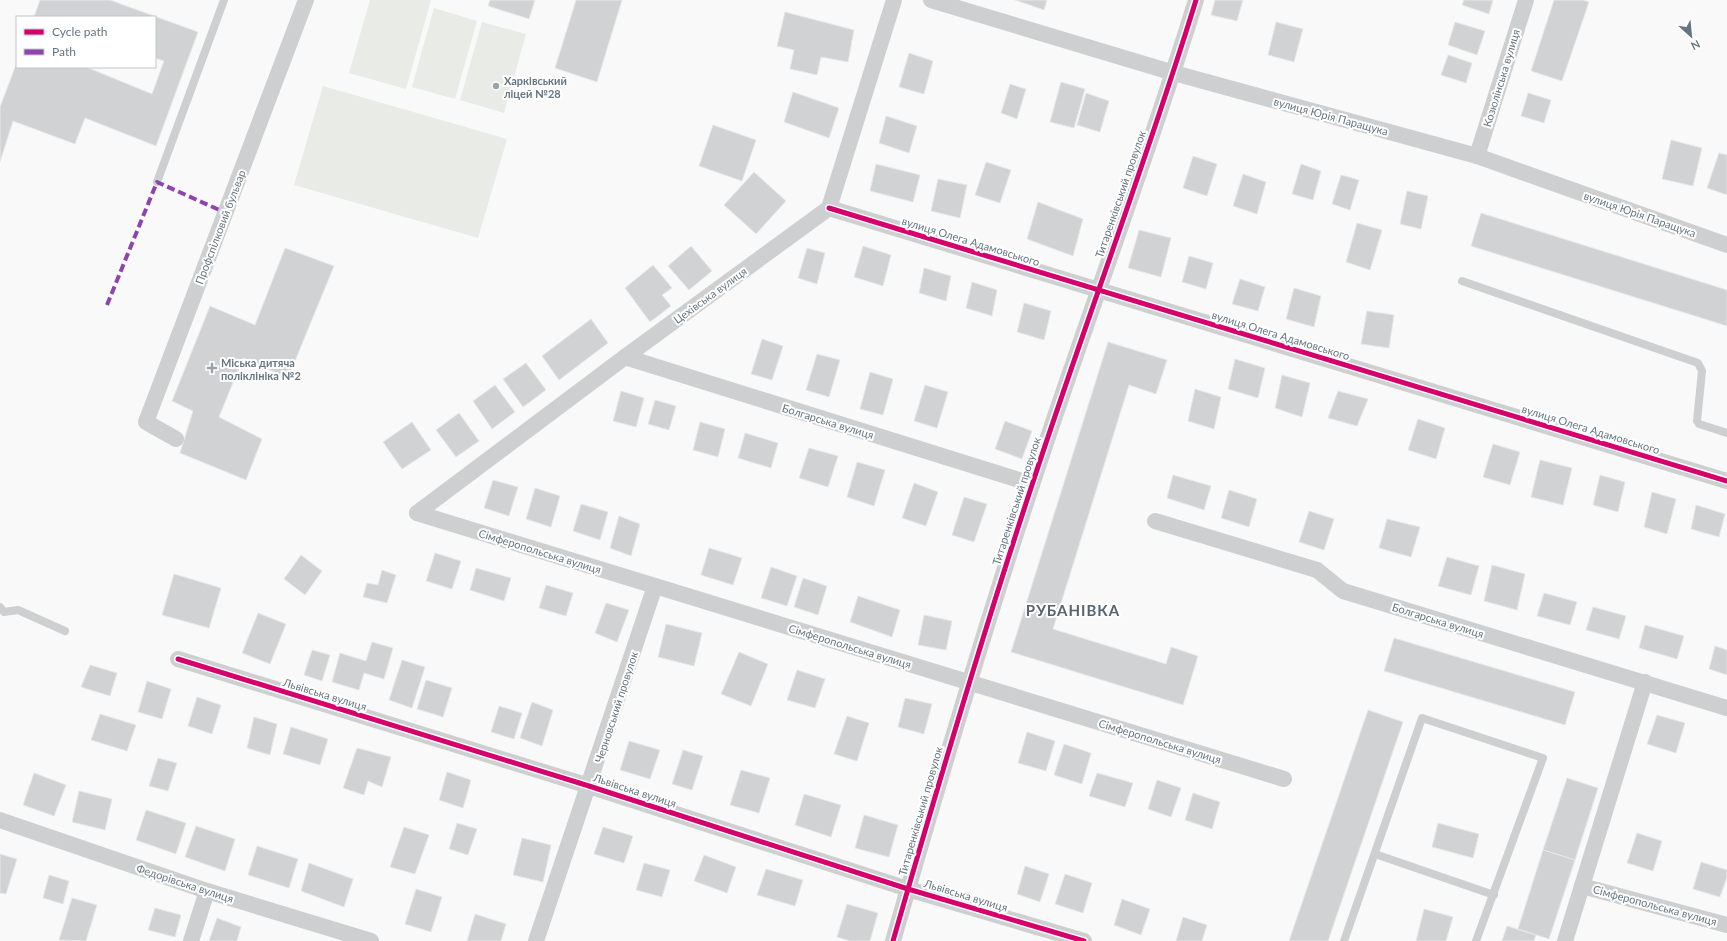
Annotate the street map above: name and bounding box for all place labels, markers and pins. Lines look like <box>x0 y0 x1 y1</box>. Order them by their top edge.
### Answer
place label: Харківський ліцей №28 <box>504 74 567 100</box>
marker: Харківський ліцей №28 <box>491 81 501 91</box>
place label: Міська дитяча поліклініка №2 <box>221 356 301 382</box>
marker: Міська дитяча поліклініка №2 <box>206 362 218 374</box>

